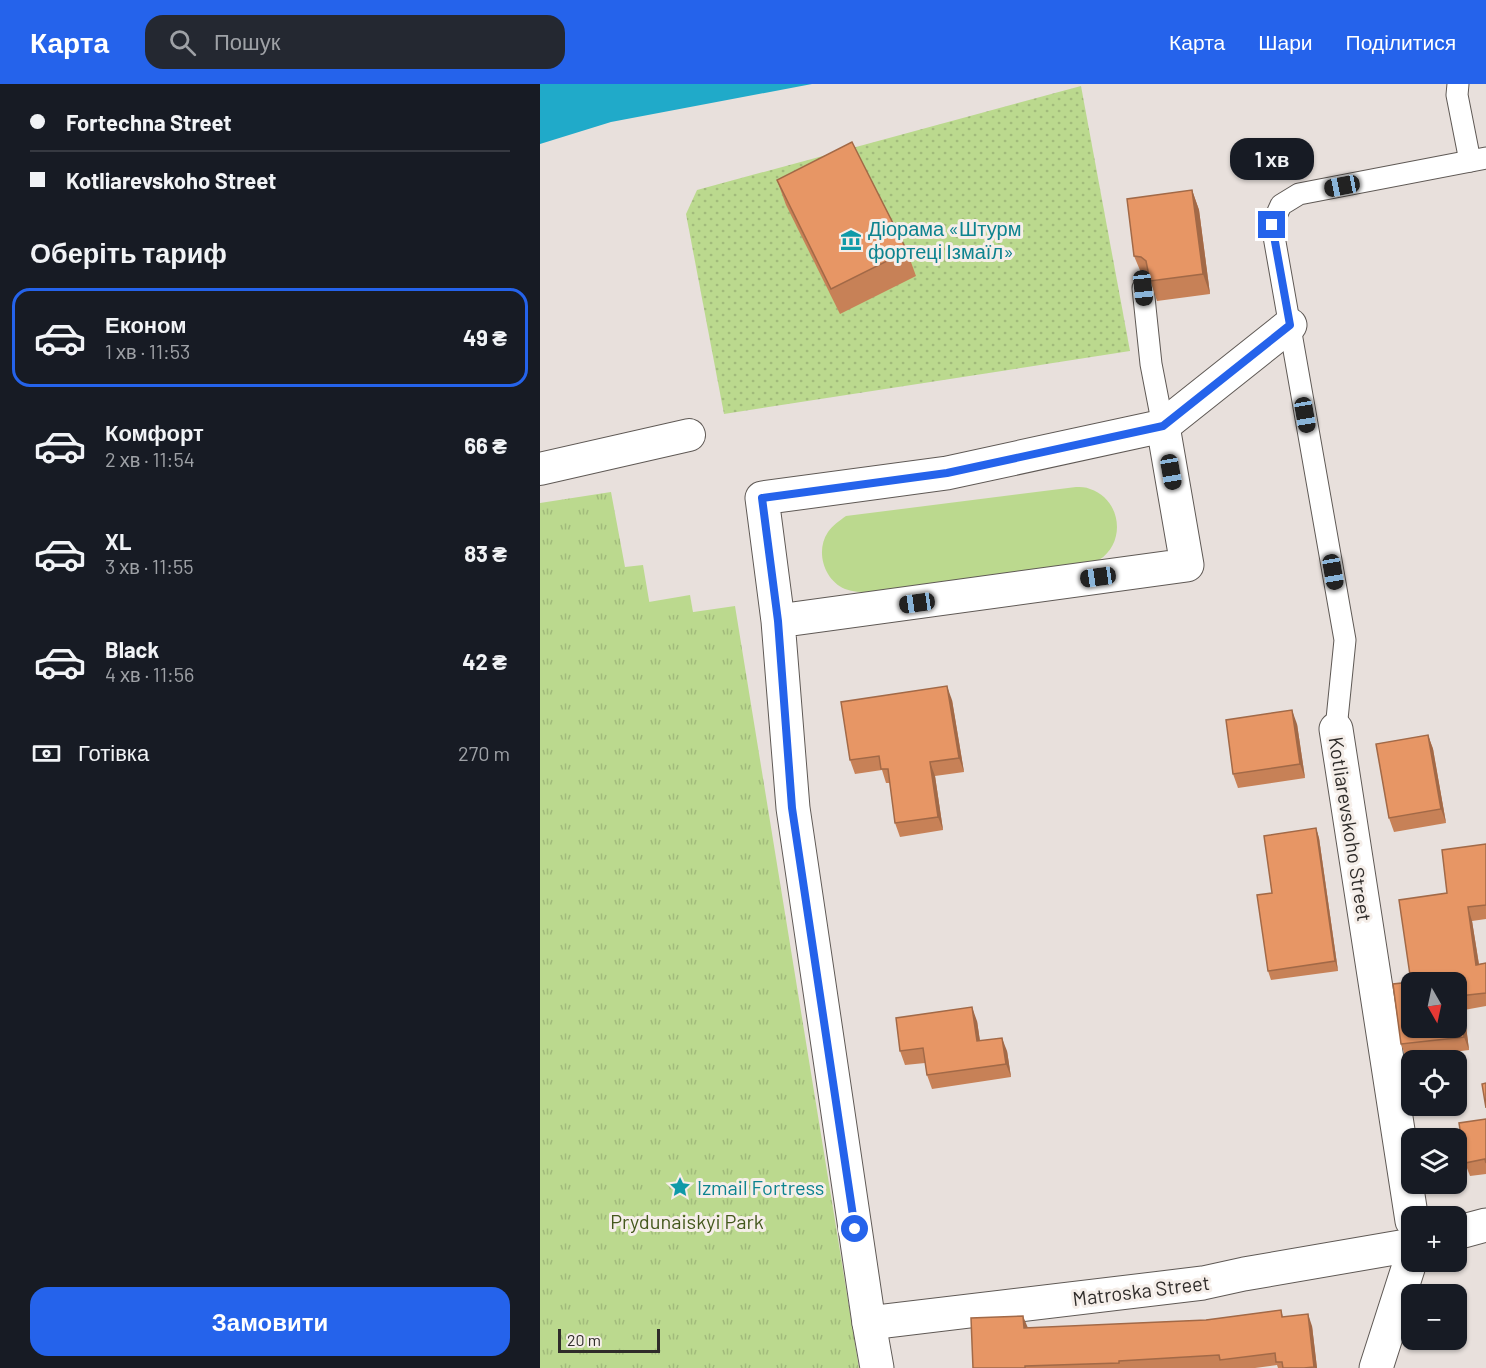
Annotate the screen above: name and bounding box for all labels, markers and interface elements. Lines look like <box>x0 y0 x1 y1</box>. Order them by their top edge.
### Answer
search box <box>145 15 565 69</box>
text: Карта <box>30 25 109 59</box>
icon: search <box>166 26 199 59</box>
text: Пошук <box>214 28 280 54</box>
text: Карта <box>1169 29 1225 54</box>
text: Шари <box>1258 29 1313 54</box>
text: Поділитися <box>1346 29 1456 54</box>
text: Fortechna Street <box>66 109 232 135</box>
callout: 1 хв <box>1230 138 1314 180</box>
text: 1 хв <box>1255 147 1289 171</box>
text: Kotliarevskoho Street <box>66 167 276 193</box>
car <box>1323 174 1361 198</box>
route end <box>1258 211 1285 238</box>
place label: Діорама «Штурм фортеці Ізмаїл» <box>868 216 1021 263</box>
museum icon: Діорама «Штурм фортеці Ізмаїл» <box>839 228 863 252</box>
text: Оберіть тариф <box>30 236 227 268</box>
car <box>1132 269 1154 307</box>
icon: car <box>33 311 87 365</box>
text: Економ <box>105 311 187 337</box>
text: 49 ₴ <box>463 324 507 350</box>
text: 1 хв · 11:53 <box>105 339 190 363</box>
car <box>1293 396 1317 434</box>
icon: car <box>33 419 87 473</box>
text: Комфорт <box>105 419 204 445</box>
text: 66 ₴ <box>464 432 507 458</box>
text: 2 хв · 11:54 <box>105 447 195 471</box>
car <box>1159 453 1183 491</box>
icon: car <box>33 527 87 581</box>
text: XL <box>105 528 131 554</box>
text: 83 ₴ <box>464 540 507 566</box>
car <box>1321 553 1345 591</box>
text: 3 хв · 11:55 <box>105 554 194 578</box>
car <box>1079 566 1117 588</box>
car <box>898 592 936 614</box>
icon: car <box>33 635 87 689</box>
text: Black <box>105 636 159 662</box>
text: 42 ₴ <box>462 648 507 674</box>
text: 4 хв · 11:56 <box>105 662 194 686</box>
street label: Kotliarevskoho Street <box>1325 735 1377 923</box>
icon: cash <box>30 737 63 770</box>
text: Готівка <box>78 739 149 765</box>
text: 270 m <box>458 741 510 765</box>
north arrow <box>1401 972 1467 1038</box>
map controls <box>1401 972 1467 1350</box>
button: locate <box>1401 1050 1467 1116</box>
button: layers <box>1401 1128 1467 1194</box>
place icon: Izmail Fortress <box>668 1175 692 1199</box>
place label: Izmail Fortress <box>697 1175 824 1199</box>
button: + <box>1401 1206 1467 1272</box>
park label: Prydunaiskyi Park <box>610 1209 764 1233</box>
route start <box>841 1215 868 1242</box>
street label: Matroska Street <box>1071 1270 1211 1310</box>
button: − <box>1401 1284 1467 1350</box>
button: Замовити <box>30 1287 510 1356</box>
scale bar <box>558 1326 660 1354</box>
text: 20 m <box>567 1330 601 1349</box>

